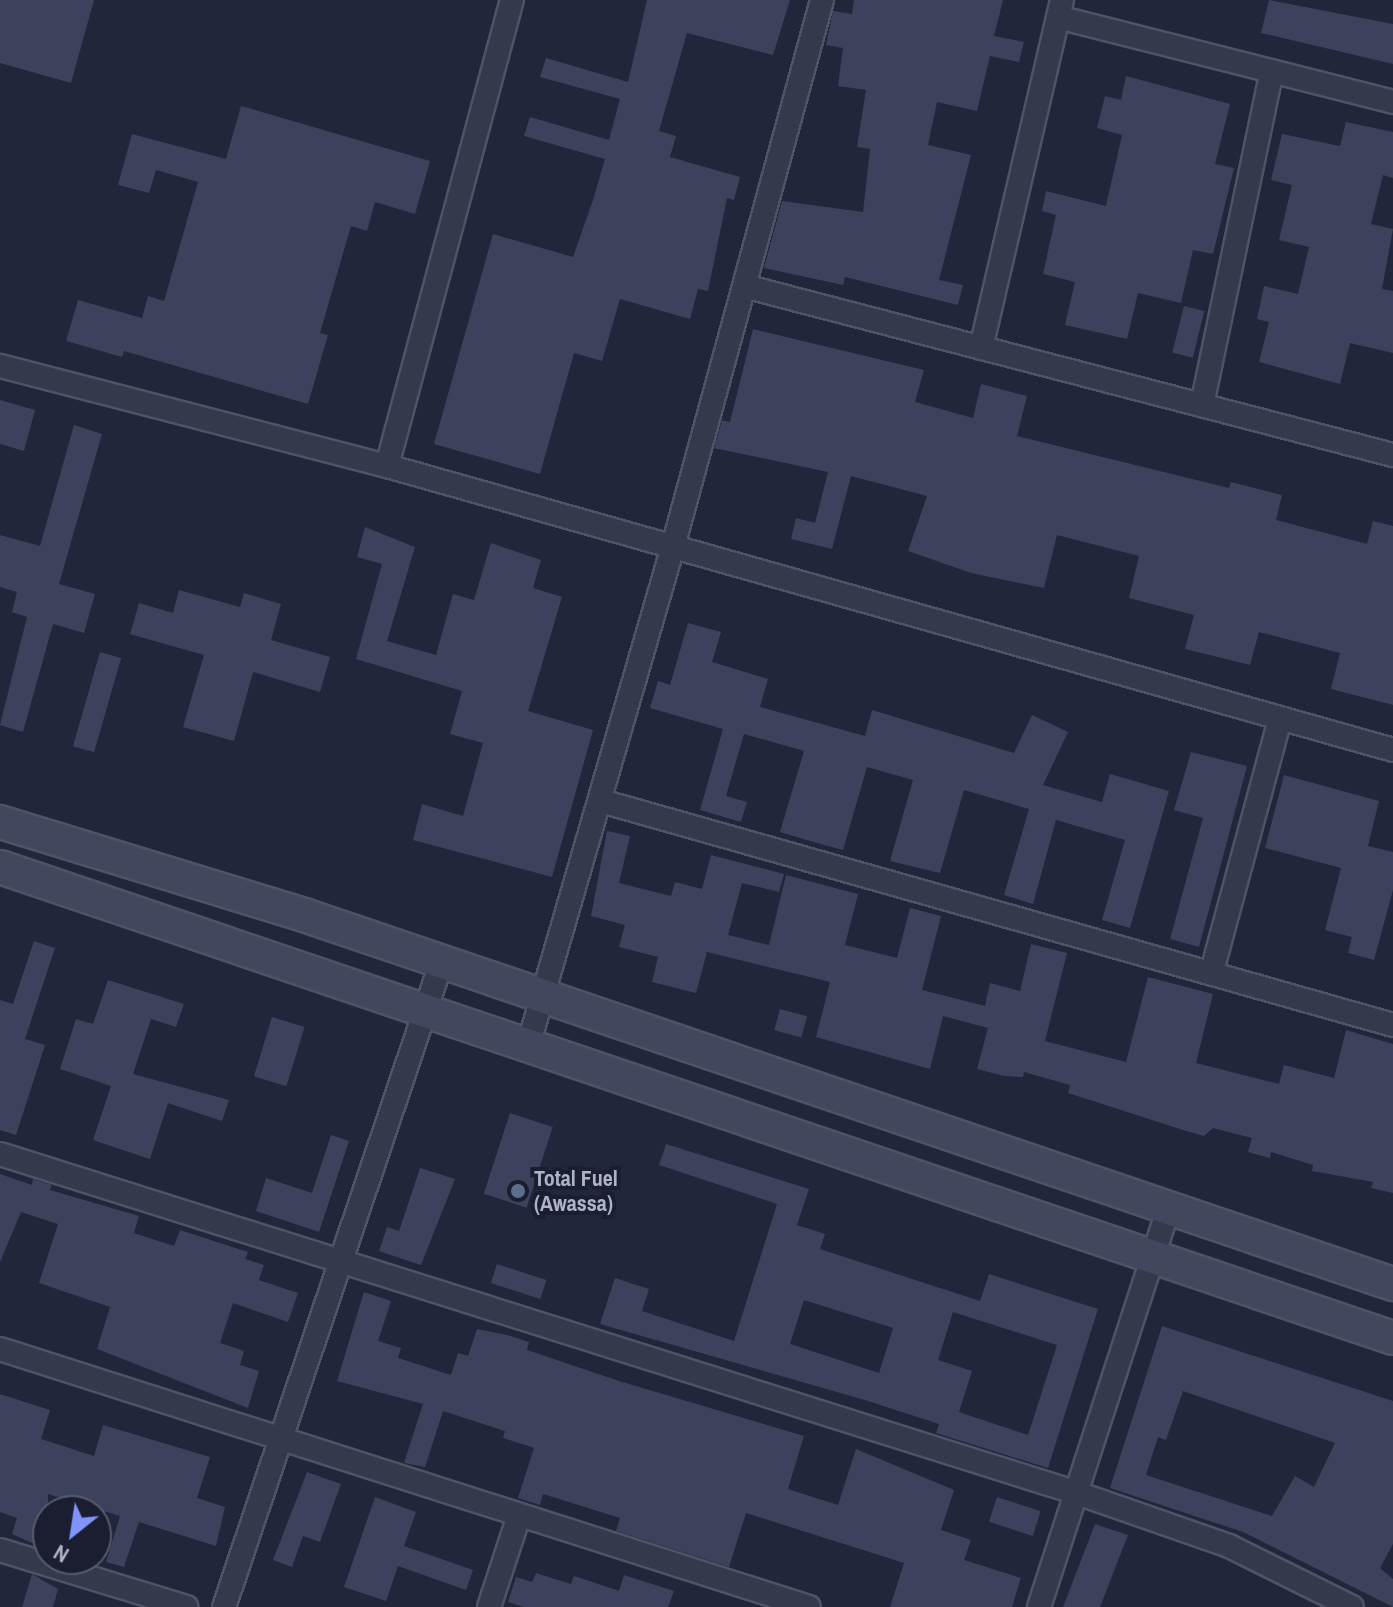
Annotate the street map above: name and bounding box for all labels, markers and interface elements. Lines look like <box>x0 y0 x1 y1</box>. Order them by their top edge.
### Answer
place label: Total Fuel (Awassa) <box>534 1165 618 1216</box>
marker: Total Fuel (Awassa) <box>509 1182 527 1200</box>
north arrow <box>32 1495 112 1575</box>
text: N <box>48 1538 74 1570</box>

